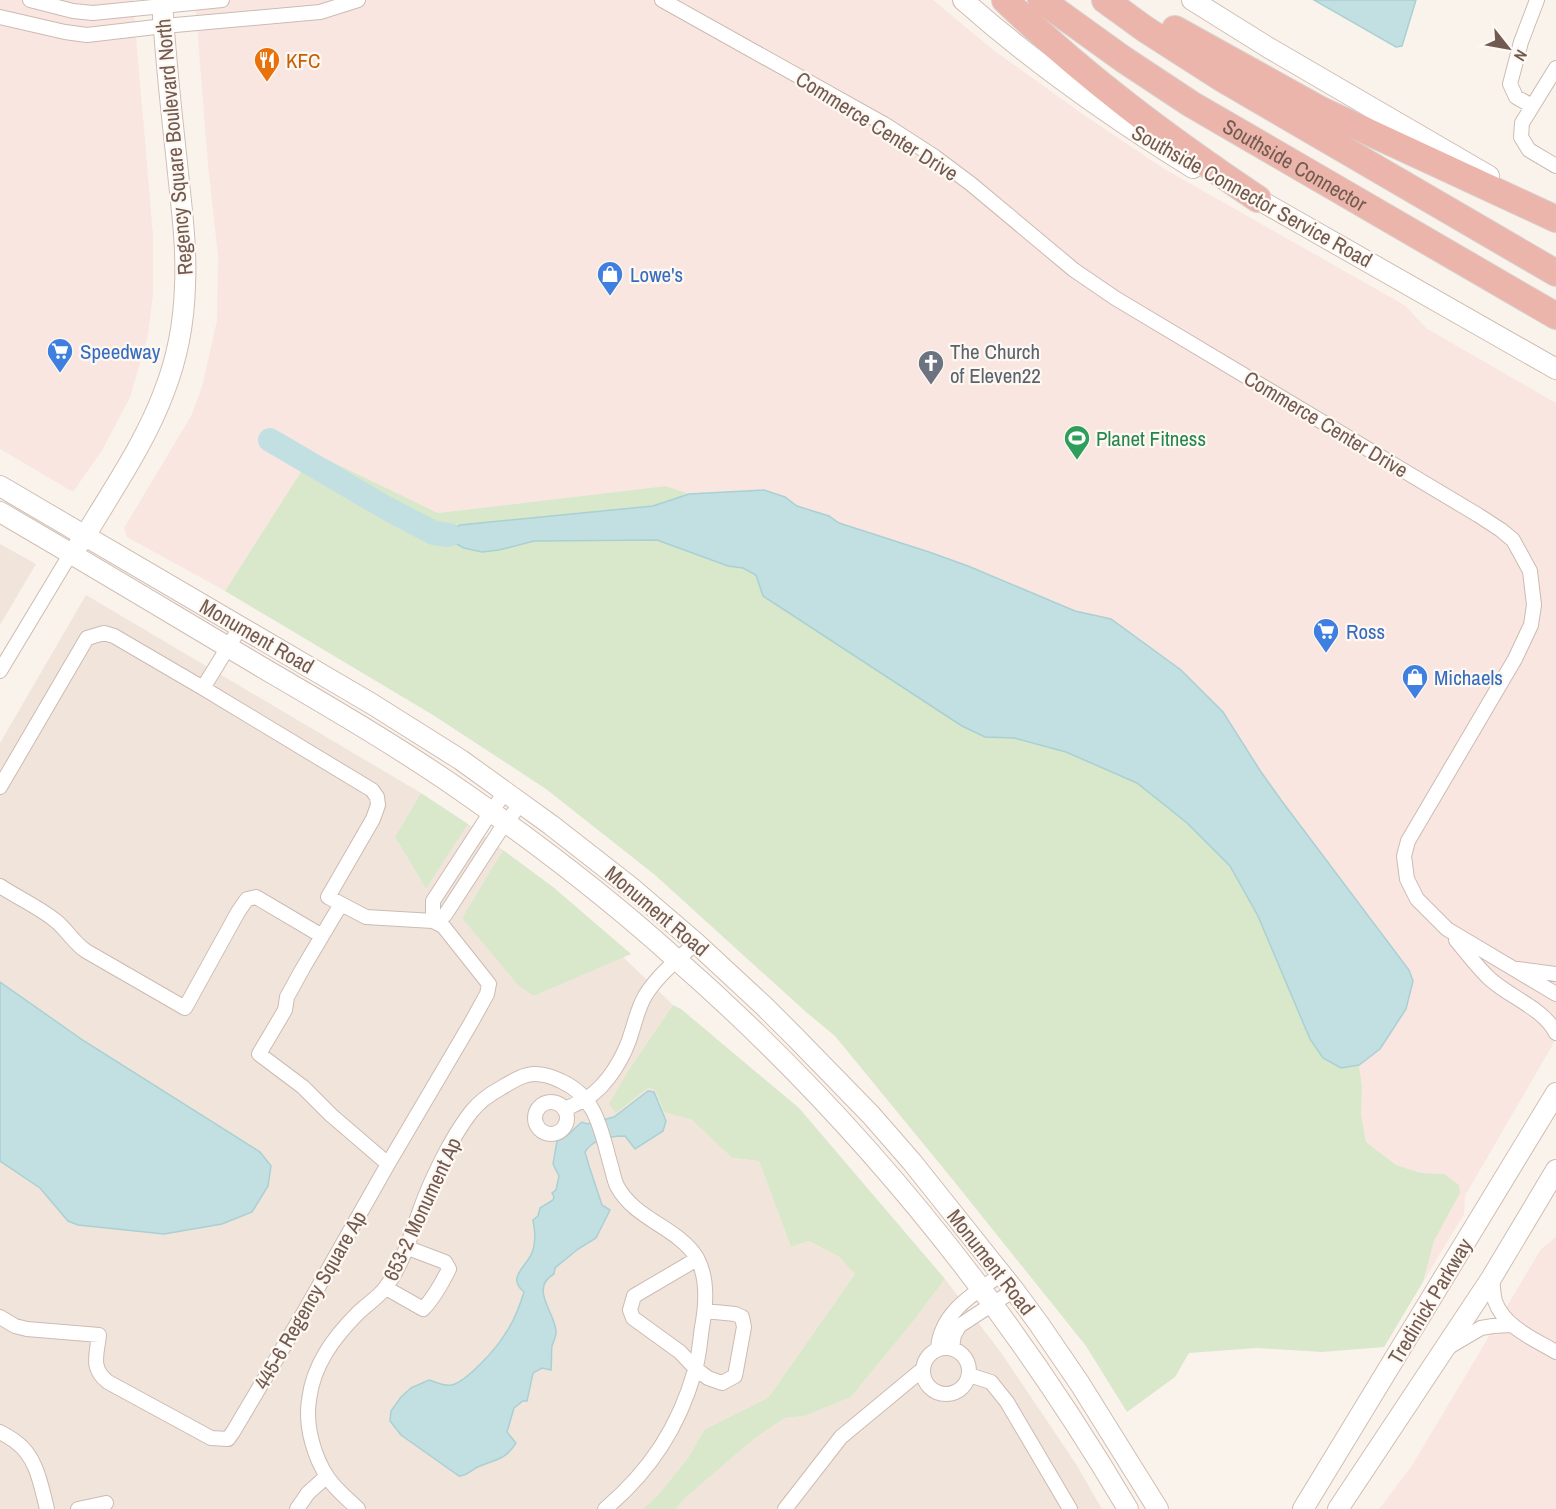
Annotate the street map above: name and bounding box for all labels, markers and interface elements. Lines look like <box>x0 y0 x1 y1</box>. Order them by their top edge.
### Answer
street label: Regency Square Boulevard North <box>148 17 200 277</box>
north arrow <box>1478 18 1538 78</box>
restaurant icon: KFC <box>252 45 282 83</box>
place label: KFC <box>286 46 320 75</box>
text: N <box>1509 46 1533 65</box>
street label: Commerce Center Drive <box>790 64 964 188</box>
street label: Southside Connector <box>1218 111 1373 218</box>
street label: Southside Connector Service Road <box>1127 118 1377 274</box>
shop icon: Lowe's <box>595 259 625 297</box>
place label: Lowe's <box>630 260 683 289</box>
supermarket icon: Speedway <box>45 336 75 374</box>
place label: Speedway <box>80 337 161 366</box>
place label: The Church of Eleven22 <box>950 337 1041 390</box>
church icon: The Church of Eleven22 <box>916 348 946 386</box>
street label: Commerce Center Drive <box>1239 364 1413 484</box>
sports icon: Planet Fitness <box>1062 423 1092 461</box>
place label: Planet Fitness <box>1096 424 1206 453</box>
street label: Monument Road <box>195 592 319 680</box>
supermarket icon: Ross <box>1311 616 1341 654</box>
place label: Ross <box>1346 617 1385 646</box>
shop icon: Michaels <box>1400 662 1430 700</box>
place label: Michaels <box>1434 663 1503 692</box>
street label: Monument Road <box>599 859 715 963</box>
street label: 653-2 Monument Ap <box>376 1133 468 1285</box>
street label: Monument Road <box>940 1203 1042 1321</box>
street label: 445-6 Regency Square Ap <box>247 1205 373 1395</box>
street label: Tredinick Parkway <box>1381 1232 1479 1369</box>

